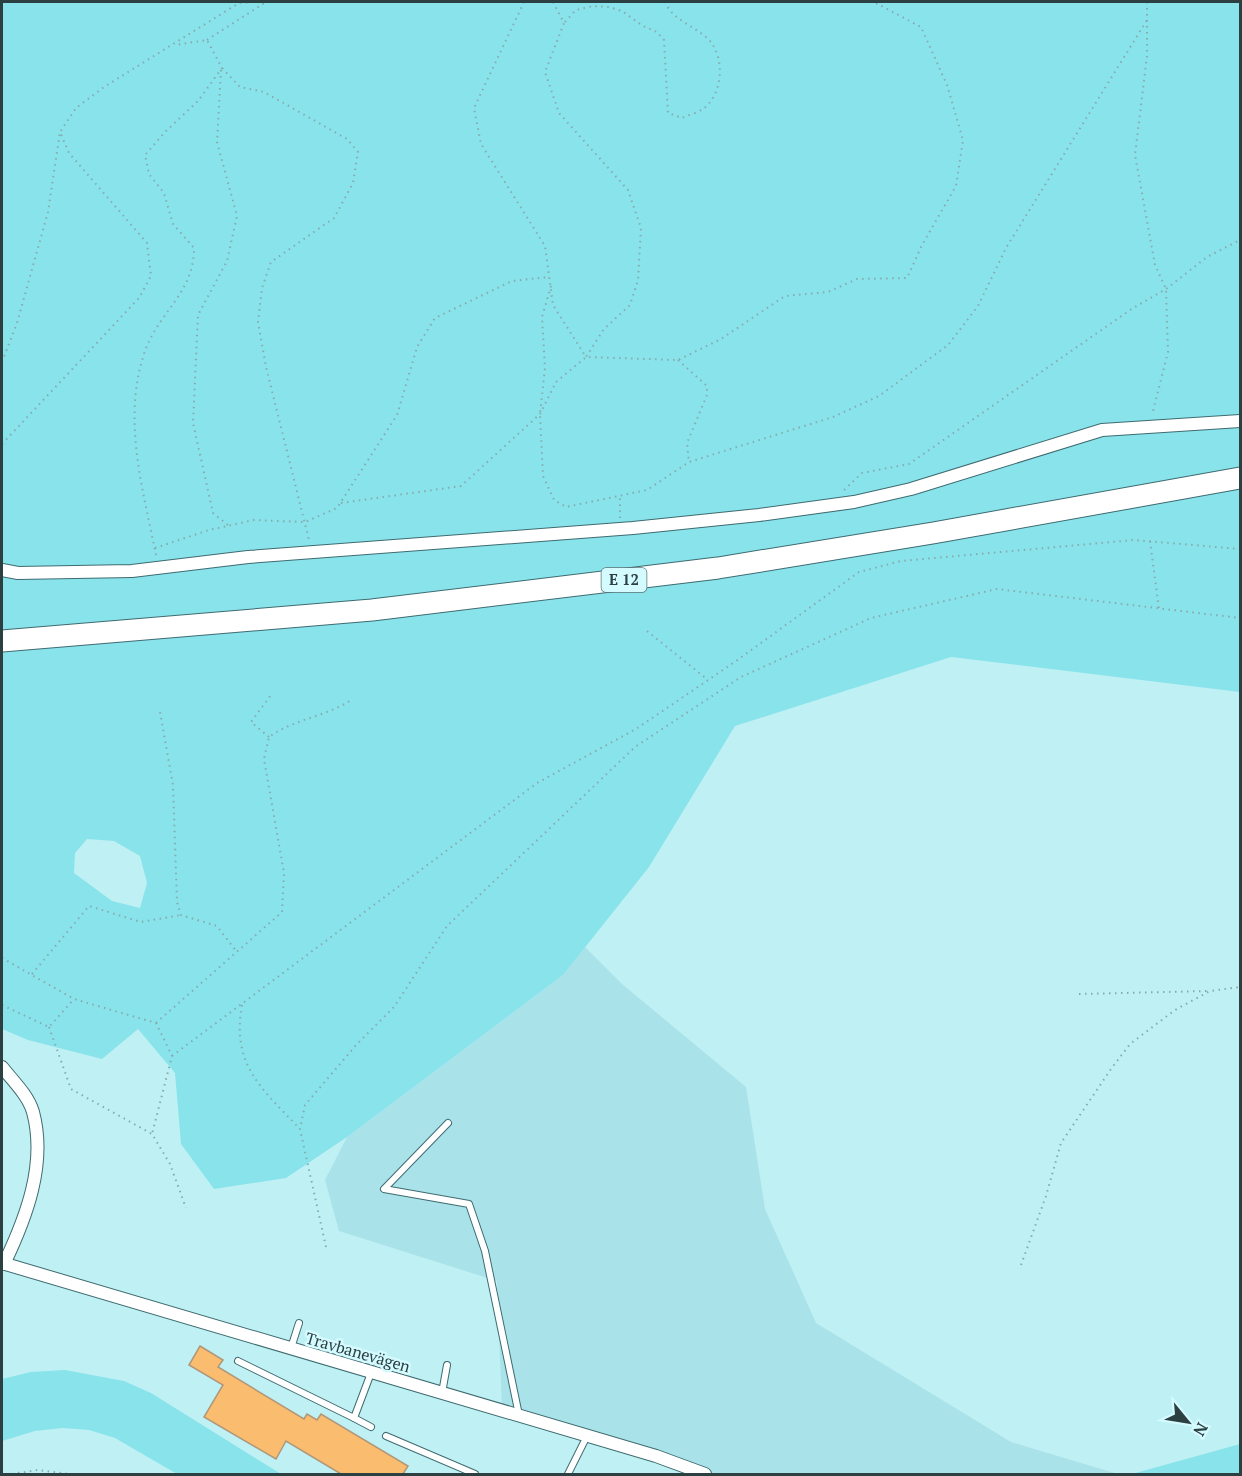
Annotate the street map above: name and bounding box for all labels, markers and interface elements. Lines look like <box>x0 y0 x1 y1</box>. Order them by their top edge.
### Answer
road number: E 12 <box>602 568 646 592</box>
street label: Travbanevägen <box>303 1327 413 1378</box>
north arrow <box>1158 1392 1218 1452</box>
text: N <box>1188 1419 1214 1440</box>

